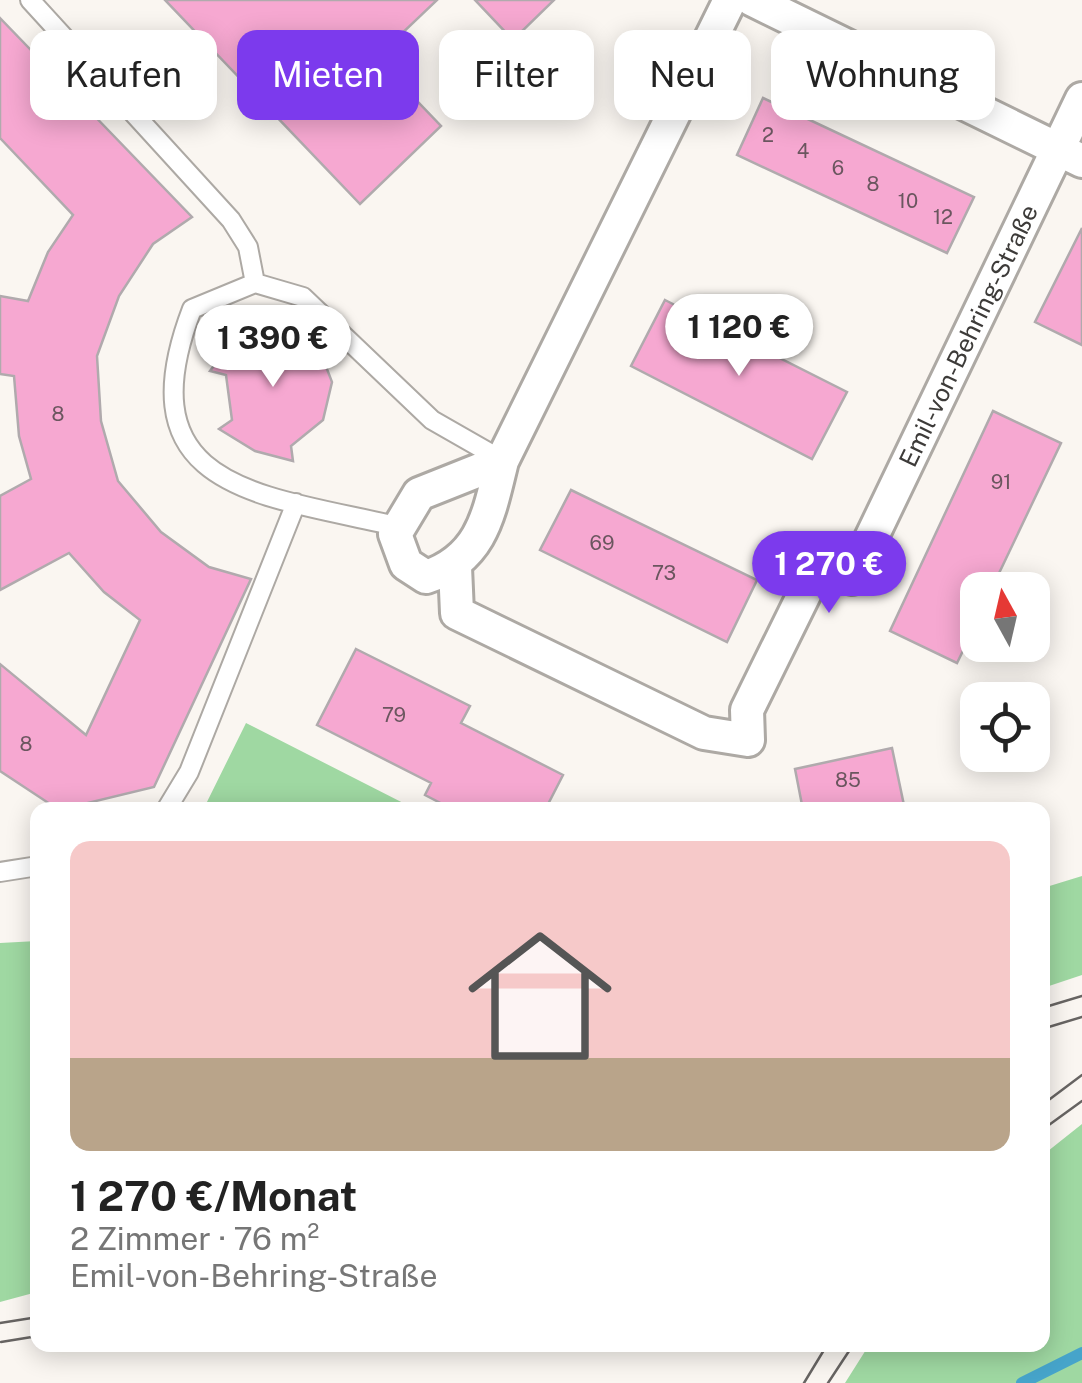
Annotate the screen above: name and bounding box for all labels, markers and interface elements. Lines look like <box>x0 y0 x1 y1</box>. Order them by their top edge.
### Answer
chip: Kaufen <box>30 30 217 120</box>
chip: Mieten <box>237 30 419 120</box>
chip: Filter <box>439 30 594 120</box>
chip: Neu <box>614 30 751 120</box>
chip: Wohnung <box>771 30 995 120</box>
house number: 2 <box>762 123 774 147</box>
house number: 4 <box>797 139 809 163</box>
house number: 6 <box>832 156 844 180</box>
house number: 8 <box>867 172 879 196</box>
house number: 10 <box>898 189 918 213</box>
street label: Emil-von-Behring-Straße <box>893 200 1044 472</box>
house number: 12 <box>933 205 953 229</box>
pin: 1 120 € <box>647 294 831 379</box>
pin: 1 390 € <box>181 305 365 390</box>
text: 1 120 € <box>687 308 791 345</box>
text: 1 390 € <box>217 319 329 356</box>
house number: 8 <box>52 402 64 426</box>
house number: 91 <box>991 470 1011 494</box>
house number: 69 <box>590 531 614 555</box>
pin: 1 270 € <box>737 531 921 616</box>
text: 1 270 € <box>774 545 884 582</box>
house number: 73 <box>652 561 676 585</box>
north arrow <box>960 572 1050 662</box>
map controls <box>960 572 1050 772</box>
button: locate <box>960 682 1050 772</box>
house number: 79 <box>382 703 406 727</box>
house number: 8 <box>20 732 32 756</box>
house number: 85 <box>835 768 861 792</box>
icon: home <box>450 906 630 1086</box>
text: 1 270 €/Monat <box>70 1171 357 1220</box>
text: 2 Zimmer · 76 m² <box>70 1220 319 1257</box>
text: Emil-von-Behring-Straße <box>70 1257 438 1294</box>

